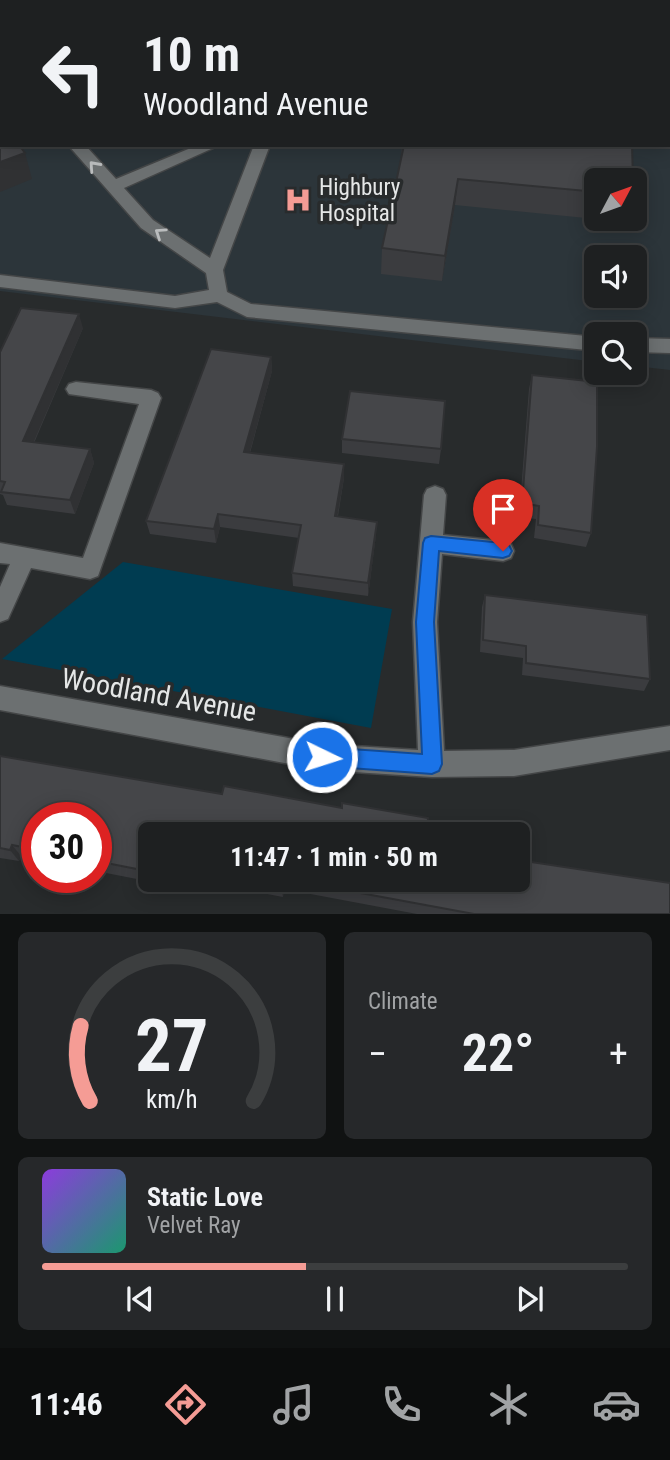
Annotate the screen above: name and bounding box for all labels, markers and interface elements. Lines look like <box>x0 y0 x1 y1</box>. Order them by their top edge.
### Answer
text: 10 m <box>143 26 240 83</box>
icon: left <box>28 28 119 119</box>
text: Woodland Avenue <box>143 85 368 123</box>
one-way arrow <box>90 161 103 174</box>
north arrow <box>584 168 648 231</box>
map controls <box>584 168 647 385</box>
place label: Highbury Hospital <box>319 174 401 227</box>
hospital icon: Highbury Hospital <box>283 185 313 215</box>
one-way arrow <box>154 228 167 241</box>
button: sound <box>584 245 647 308</box>
button: search <box>584 322 647 385</box>
pin <box>473 479 533 551</box>
icon: arrive <box>484 490 522 528</box>
street label: Woodland Avenue <box>59 662 259 728</box>
position arrow <box>285 720 359 794</box>
speed limit sign: 30 <box>21 802 112 893</box>
text: 11:47 · 1 min · 50 m <box>230 842 438 872</box>
text: Climate <box>368 988 438 1015</box>
text: 27 <box>135 1004 209 1090</box>
text: 22° <box>462 1023 534 1084</box>
text: − <box>368 1032 387 1076</box>
text: + <box>609 1032 628 1076</box>
text: km/h <box>146 1085 198 1114</box>
text: Static Love <box>147 1182 263 1212</box>
text: Velvet Ray <box>147 1212 241 1239</box>
icon: previous <box>121 1280 159 1318</box>
icon: pause <box>316 1280 354 1318</box>
icon: next <box>511 1280 549 1318</box>
icon: directions <box>161 1380 210 1429</box>
icon: music <box>269 1380 318 1429</box>
icon: phone <box>377 1380 426 1429</box>
icon: climate <box>484 1380 533 1429</box>
icon: car <box>592 1380 641 1429</box>
text: 11:46 <box>29 1385 103 1423</box>

